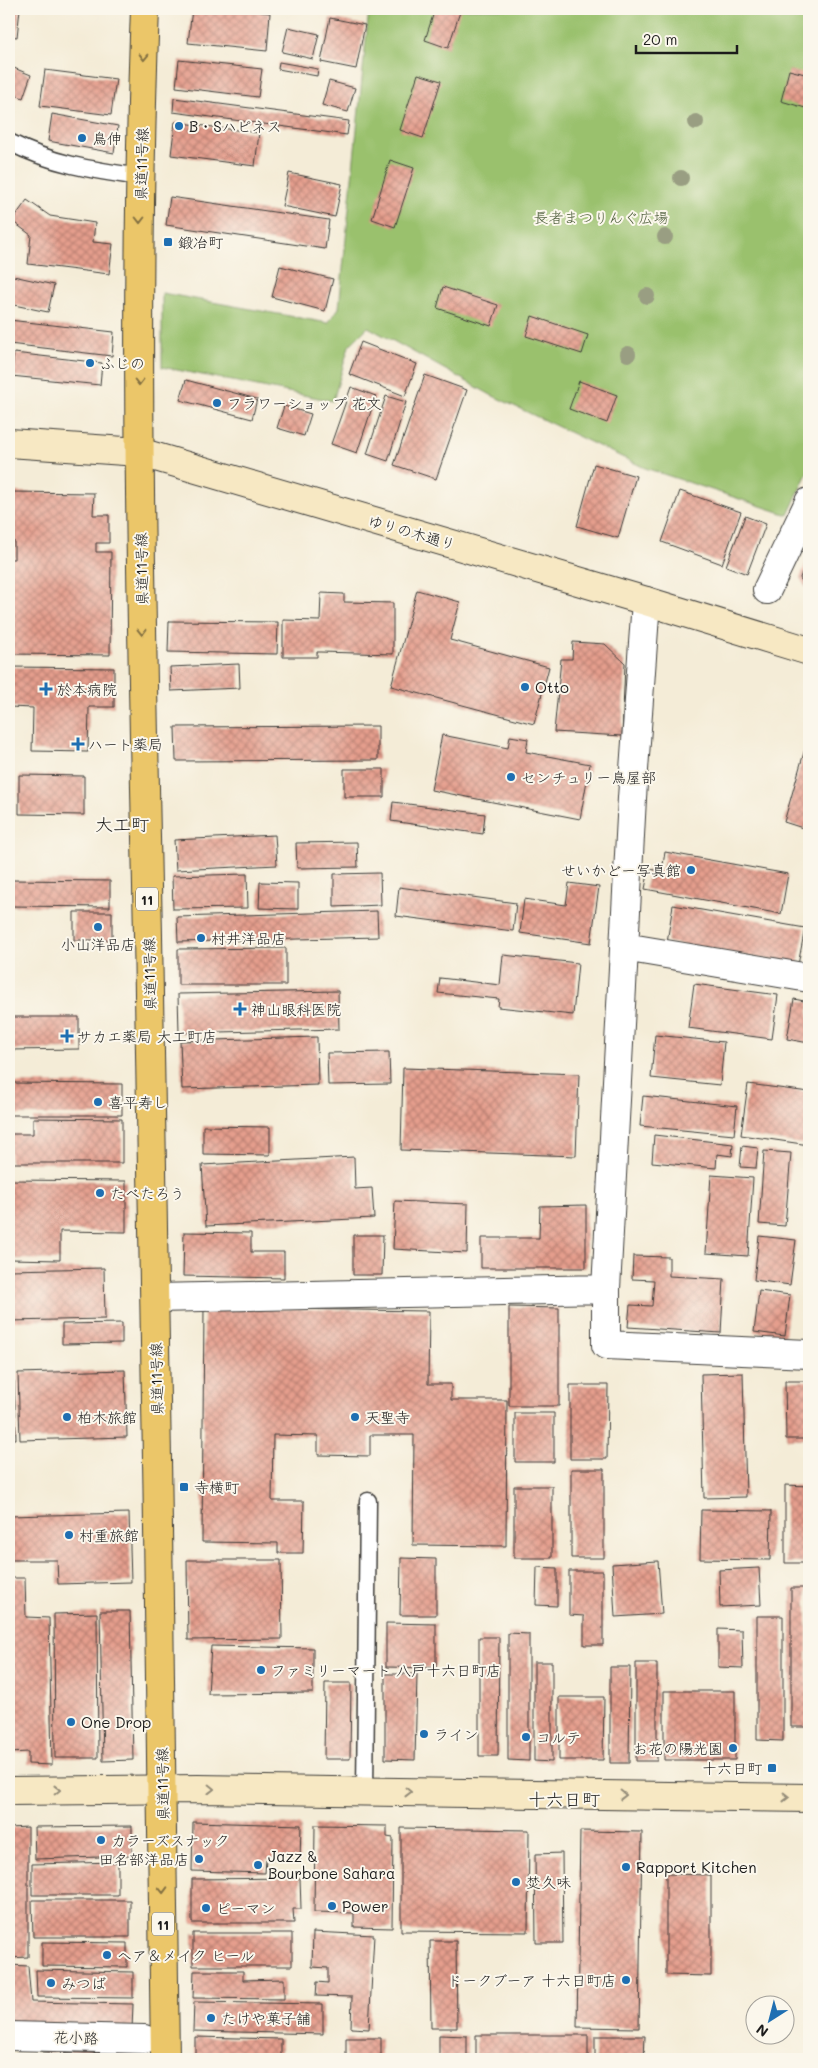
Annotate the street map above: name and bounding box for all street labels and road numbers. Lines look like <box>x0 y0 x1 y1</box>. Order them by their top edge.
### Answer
street label: 県道11号線 <box>130 127 152 201</box>
street label: ゆりの木通り <box>366 510 458 554</box>
street label: 県道11号線 <box>130 532 152 606</box>
road number: 11 <box>136 888 158 911</box>
street label: 県道11号線 <box>138 937 160 1011</box>
street label: 県道11号線 <box>145 1342 167 1416</box>
street label: 県道11号線 <box>151 1747 173 1821</box>
road number: 11 <box>152 1912 174 1936</box>
street label: 花小路 <box>53 2026 99 2048</box>

